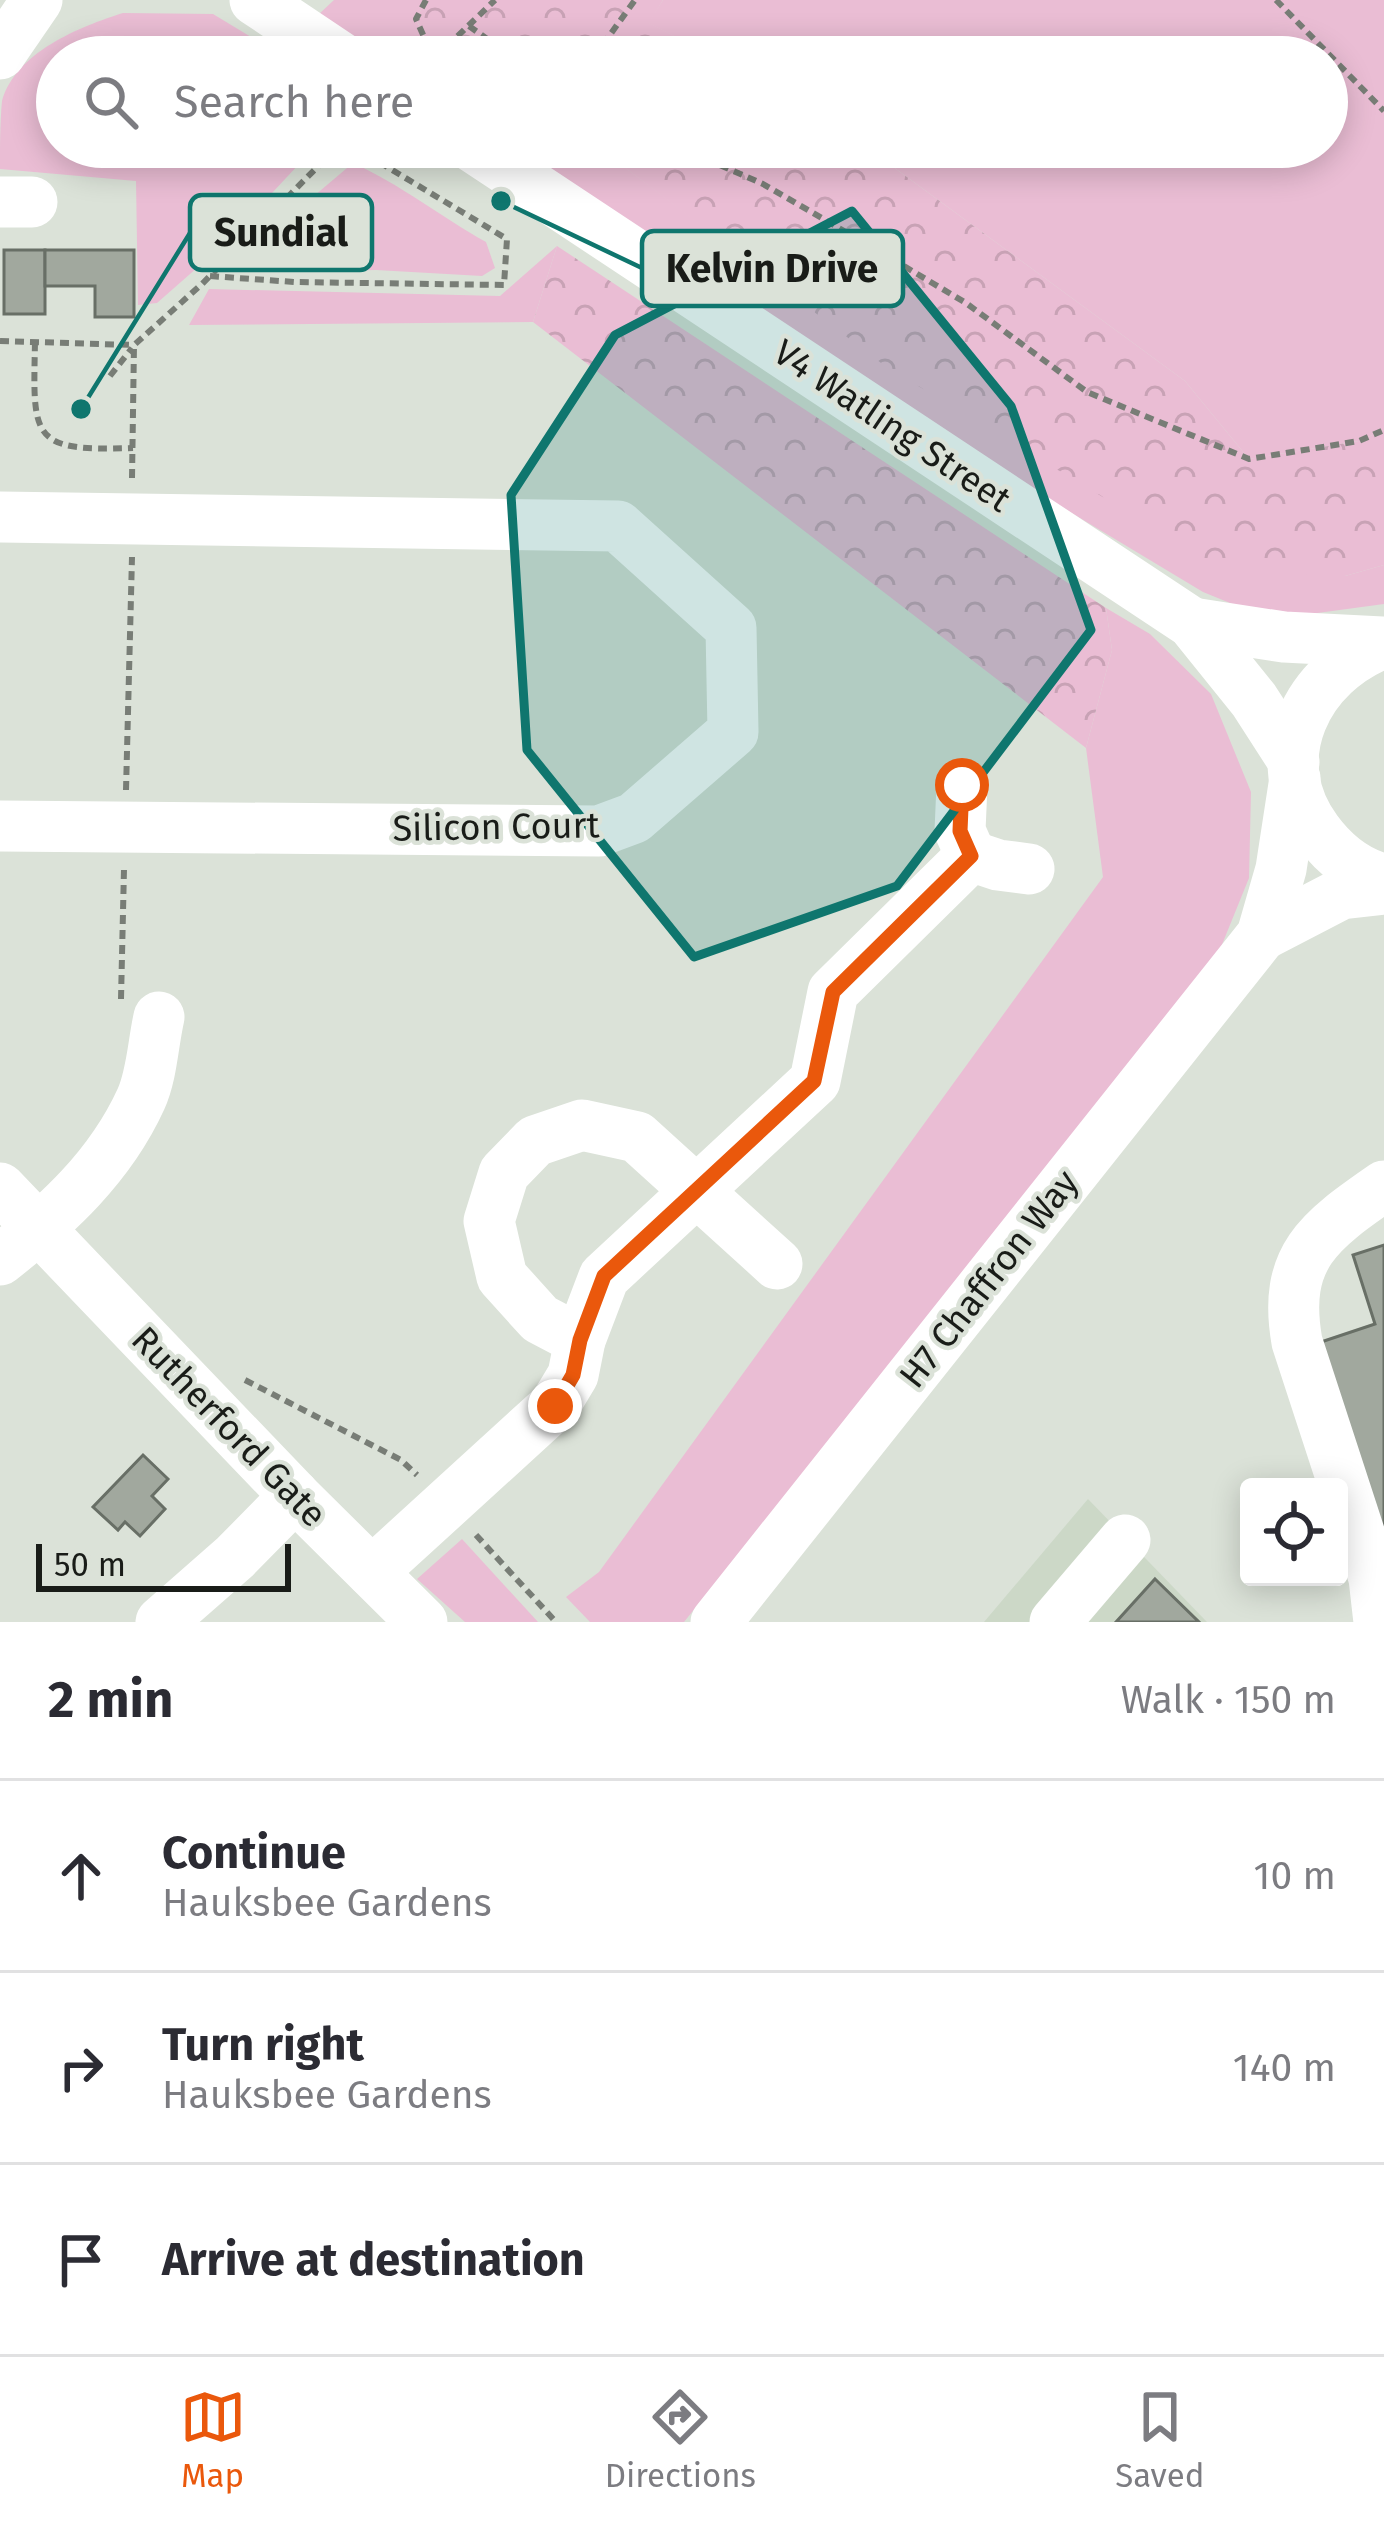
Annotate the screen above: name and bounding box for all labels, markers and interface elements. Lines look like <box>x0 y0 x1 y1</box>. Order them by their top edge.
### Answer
search box <box>36 36 1348 168</box>
icon: search <box>78 69 144 135</box>
text: Search here <box>174 75 414 129</box>
callout: Sundial <box>190 195 372 270</box>
text: Sundial <box>214 210 348 256</box>
callout: Kelvin Drive <box>642 231 903 306</box>
text: Kelvin Drive <box>666 246 878 292</box>
street label: V4 Watling Street <box>765 330 1019 522</box>
route start <box>935 758 989 812</box>
street label: Silicon Court <box>392 803 600 851</box>
street label: H7 Chaffron Way <box>890 1161 1088 1397</box>
street label: Rutherford Gate <box>122 1318 336 1536</box>
route end <box>528 1379 582 1433</box>
map controls <box>1240 1478 1348 1586</box>
button: locate <box>1240 1478 1348 1586</box>
scale bar <box>36 1538 291 1591</box>
text: 50 m <box>54 1545 126 1585</box>
text: 2 min <box>48 1669 173 1731</box>
text: Walk · 150 m <box>1121 1677 1336 1723</box>
text: Continue <box>162 1826 346 1880</box>
icon: ahead <box>48 1843 114 1909</box>
text: 10 m <box>1254 1853 1336 1899</box>
text: Hauksbee Gardens <box>162 1880 492 1926</box>
text: Turn right <box>162 2018 364 2072</box>
icon: right <box>48 2035 114 2101</box>
text: 140 m <box>1233 2045 1336 2091</box>
text: Hauksbee Gardens <box>162 2072 492 2118</box>
icon: arrive <box>48 2227 114 2293</box>
text: Arrive at destination <box>162 2233 585 2287</box>
tab: Map <box>180 2384 246 2496</box>
tab: Directions <box>605 2384 756 2496</box>
tab: Saved <box>1115 2384 1204 2496</box>

